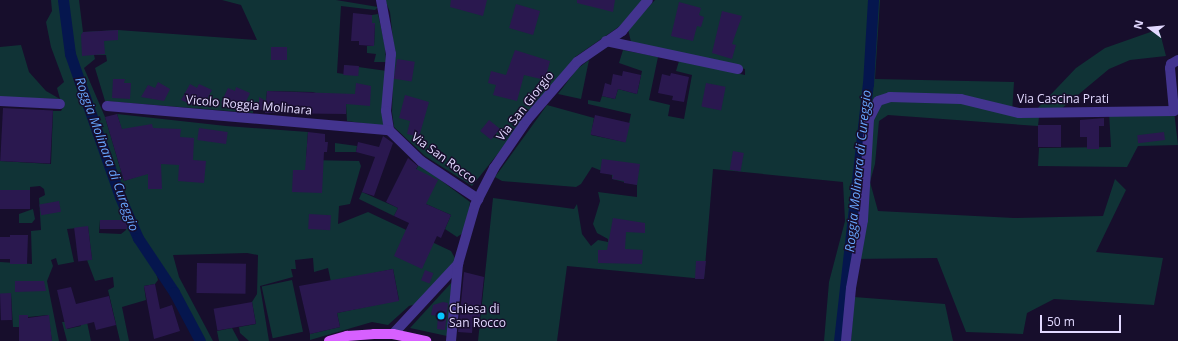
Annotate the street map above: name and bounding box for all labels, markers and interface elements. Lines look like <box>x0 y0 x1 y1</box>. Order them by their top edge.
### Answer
north arrow <box>1130 8 1170 48</box>
text: N <box>1130 18 1146 31</box>
street label: Via San Giorgio <box>493 68 557 144</box>
water label: Roggia Molinara di Cureggio <box>72 75 142 233</box>
water label: Roggia Molinara di Cureggio <box>842 89 874 253</box>
street label: Vicolo Roggia Molinara <box>185 92 313 118</box>
street label: Via Cascina Prati <box>1017 92 1109 106</box>
street label: Via San Rocco <box>409 130 479 186</box>
place label: Chiesa di San Rocco <box>449 302 506 330</box>
scale bar <box>1042 307 1123 333</box>
marker: Chiesa di San Rocco <box>436 311 446 321</box>
text: 50 m <box>1047 313 1075 330</box>

